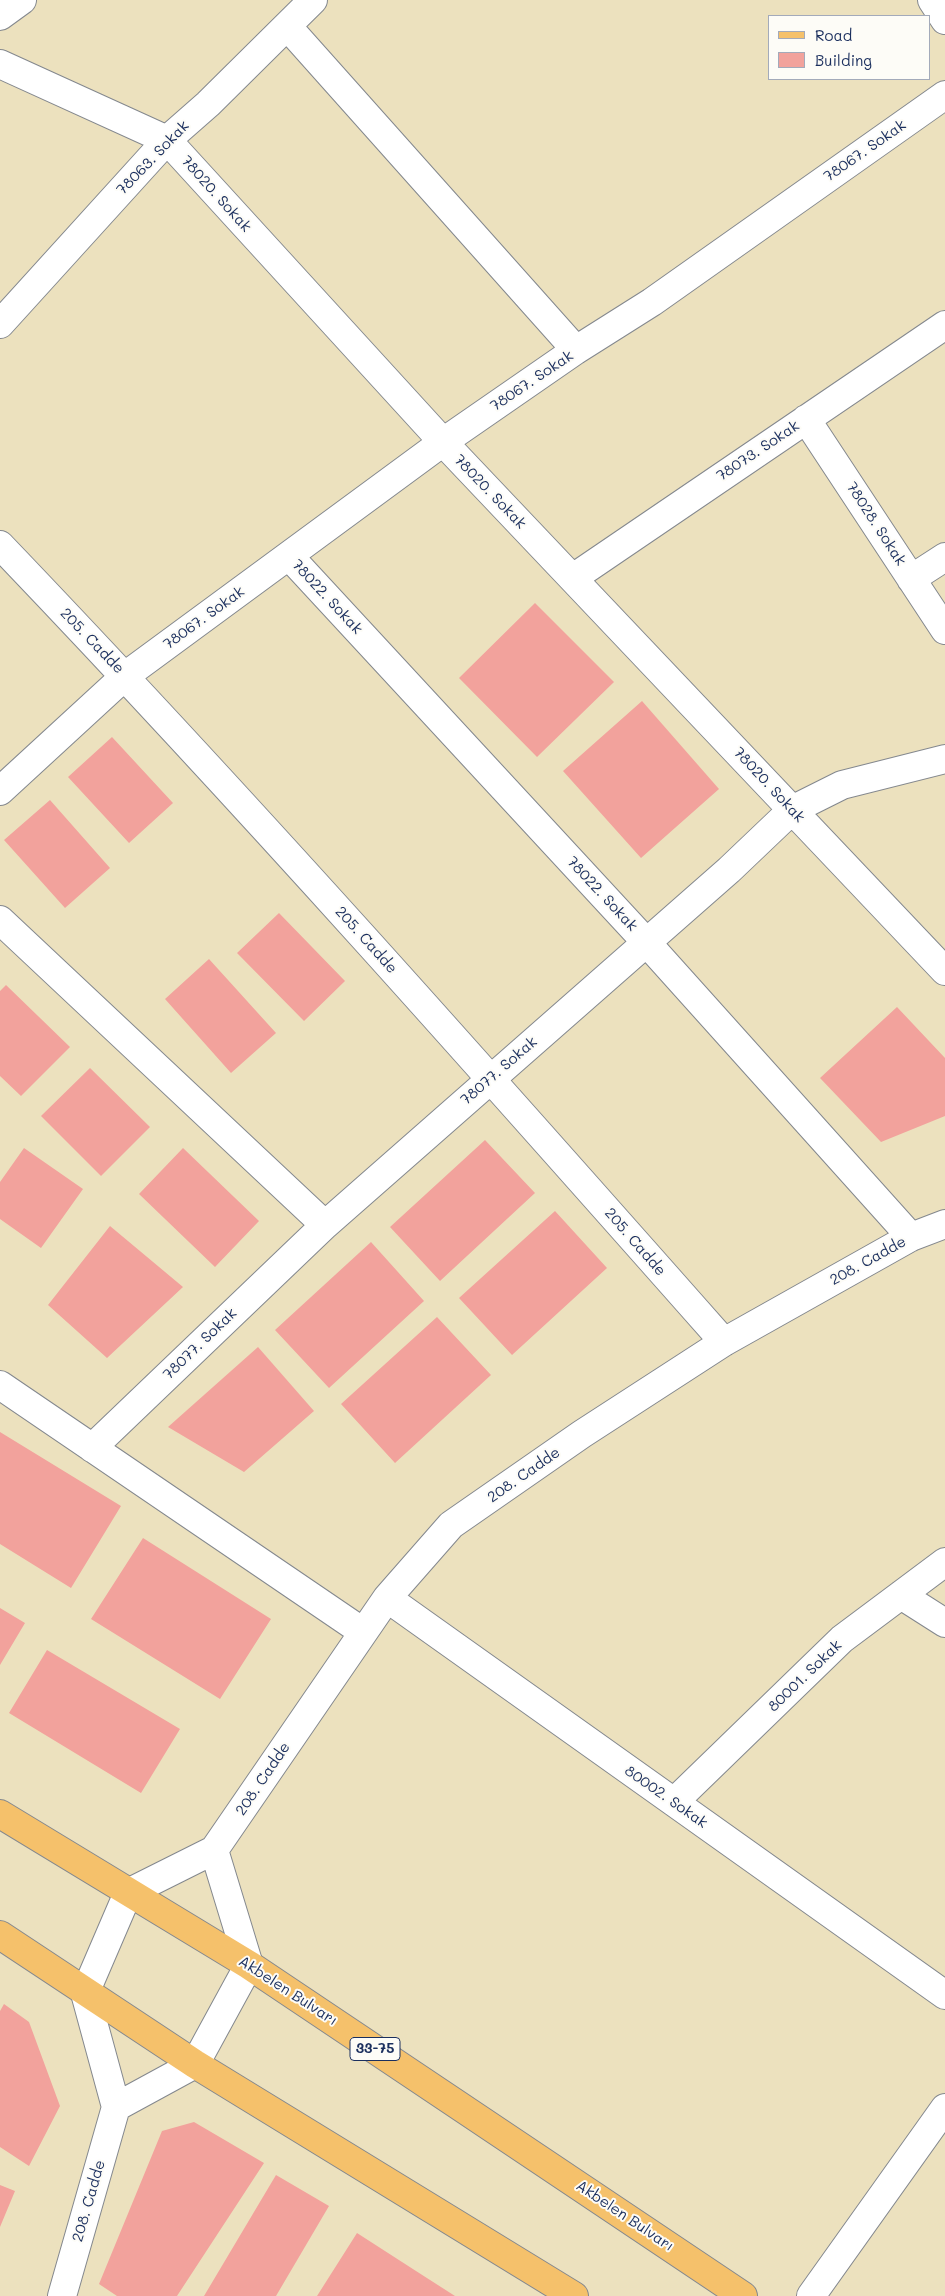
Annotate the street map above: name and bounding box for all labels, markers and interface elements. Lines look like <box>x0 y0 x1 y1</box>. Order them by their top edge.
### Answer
legend <box>768 15 930 80</box>
text: Road <box>815 25 852 45</box>
text: Building <box>815 50 872 70</box>
street label: 78067. Sokak <box>821 116 909 186</box>
street label: 78063. Sokak <box>113 117 193 199</box>
street label: 78020. Sokak <box>177 152 255 236</box>
street label: 78067. Sokak <box>487 347 577 415</box>
street label: 78073. Sokak <box>713 417 803 485</box>
street label: 78020. Sokak <box>450 451 530 533</box>
street label: 78028. Sokak <box>842 479 910 569</box>
street label: 78022. Sokak <box>288 556 366 638</box>
street label: 78067. Sokak <box>160 583 248 653</box>
street label: 205. Cadde <box>56 605 128 677</box>
street label: 78020. Sokak <box>730 744 808 826</box>
street label: 78022. Sokak <box>563 853 641 935</box>
street label: 205. Cadde <box>331 903 401 977</box>
street label: 78077. Sokak <box>457 1033 541 1109</box>
street label: 205. Cadde <box>601 1204 669 1280</box>
street label: 208. Cadde <box>827 1233 909 1289</box>
street label: 78077. Sokak <box>160 1304 240 1384</box>
street label: 208. Cadde <box>484 1443 564 1507</box>
street label: 80001. Sokak <box>764 1636 846 1716</box>
street label: 208. Cadde <box>232 1739 294 1819</box>
street label: 80002. Sokak <box>621 1762 711 1832</box>
street label: Akbelen Bulvarı <box>235 1952 341 2030</box>
road number: 33-75 <box>350 2038 400 2060</box>
street label: 208. Cadde <box>69 2158 109 2244</box>
street label: Akbelen Bulvarı <box>573 2177 677 2255</box>

